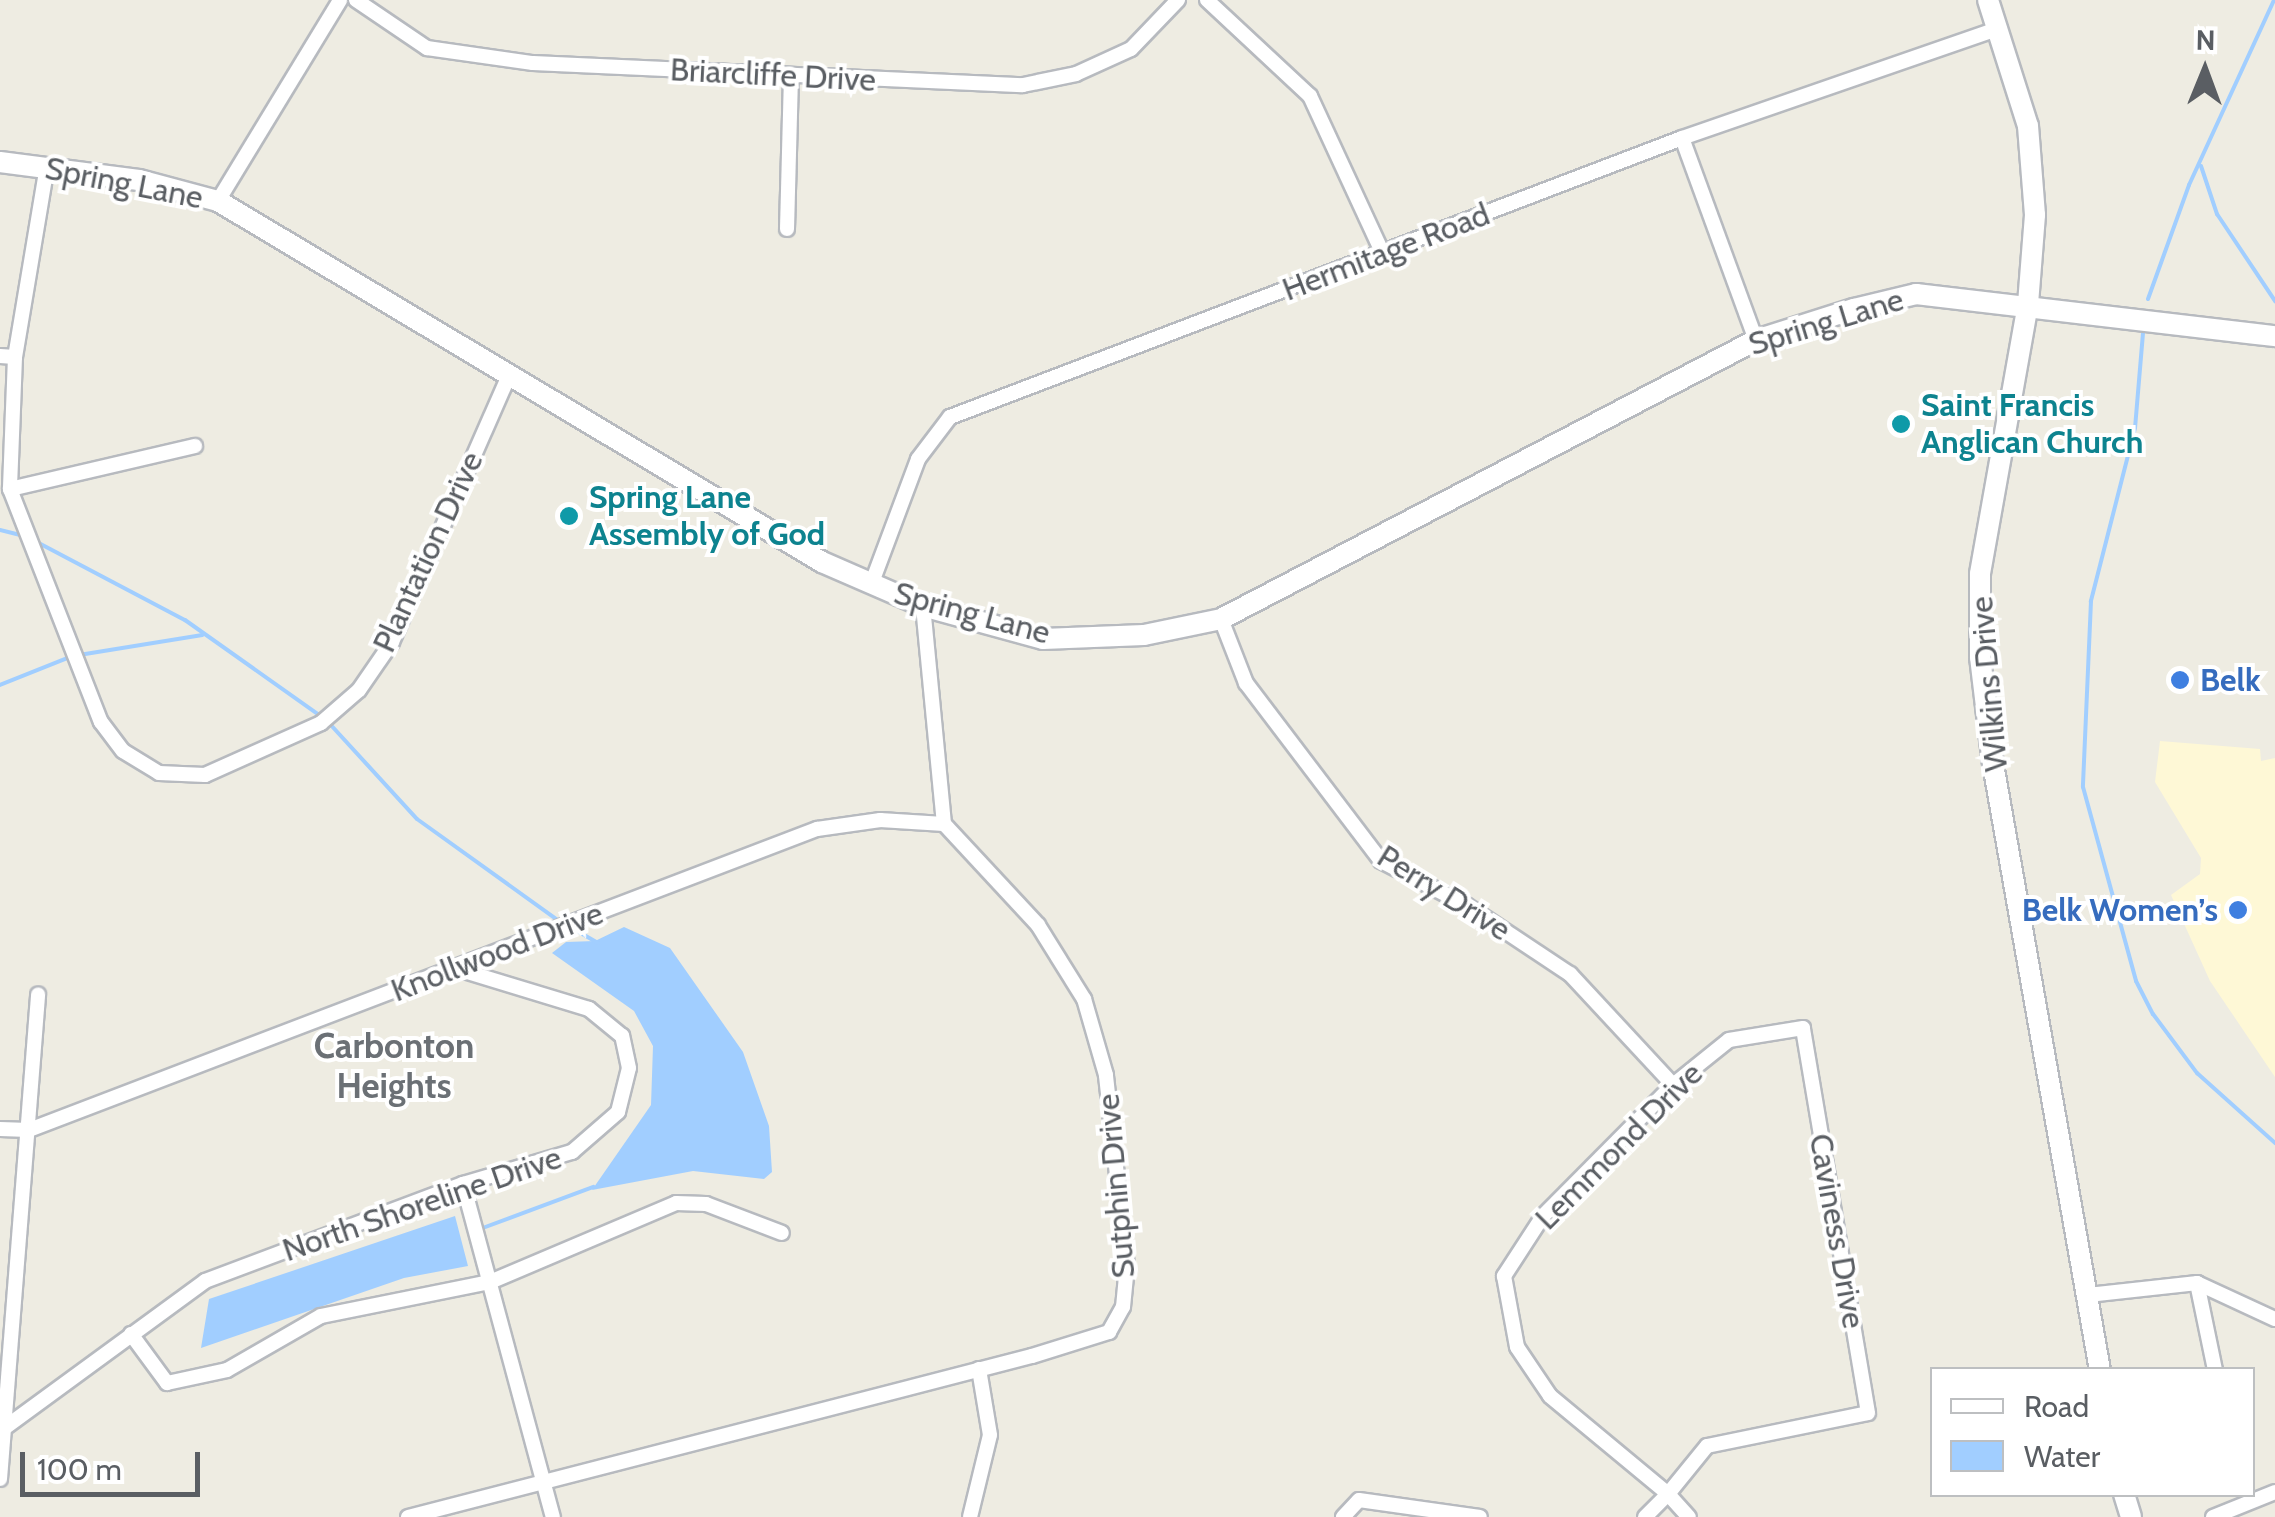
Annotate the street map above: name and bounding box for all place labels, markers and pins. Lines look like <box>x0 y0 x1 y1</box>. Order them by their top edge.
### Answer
place label: Saint Francis Anglican Church <box>1921 387 2143 462</box>
marker: Saint Francis Anglican Church <box>1890 413 1912 435</box>
place label: Spring Lane Assembly of God <box>589 479 825 554</box>
marker: Spring Lane Assembly of God <box>558 505 580 527</box>
place label: Belk <box>2200 661 2260 699</box>
marker: Belk <box>2169 669 2191 691</box>
place label: Belk Women’s <box>2022 891 2218 929</box>
marker: Belk Women’s <box>2227 899 2249 921</box>

